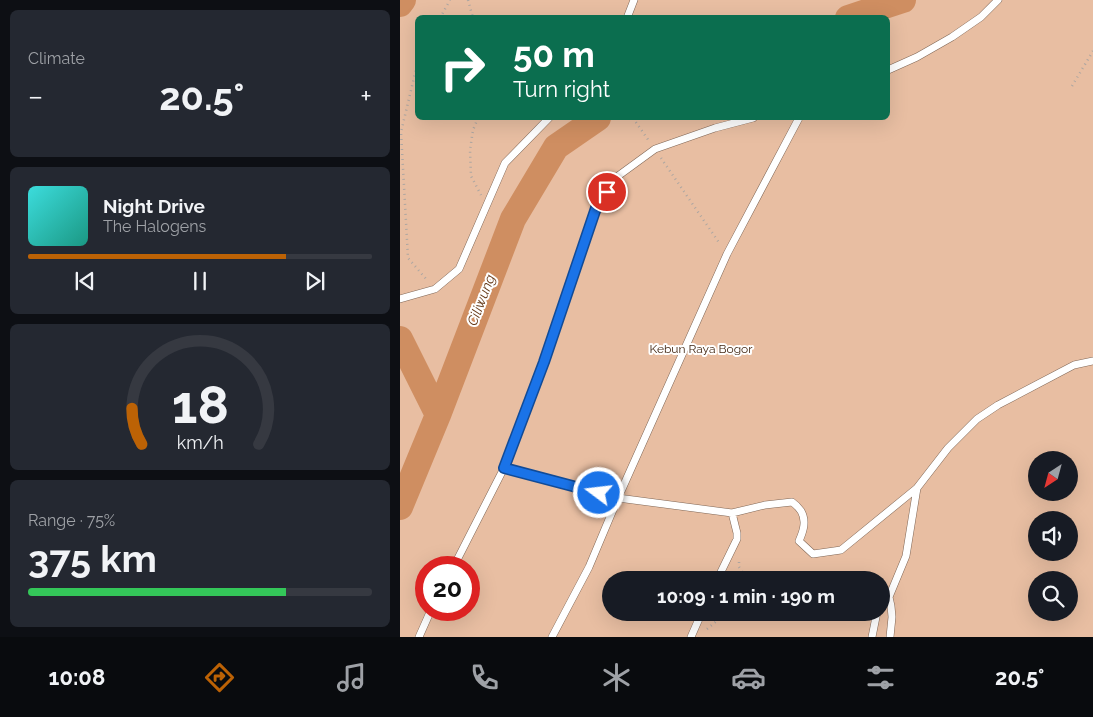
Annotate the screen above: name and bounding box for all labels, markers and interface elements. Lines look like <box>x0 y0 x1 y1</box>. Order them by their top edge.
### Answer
text: 50 m <box>513 34 595 75</box>
icon: right <box>430 35 495 100</box>
text: Climate <box>28 49 85 68</box>
text: 20.5° <box>159 74 244 119</box>
text: Turn right <box>513 76 610 102</box>
text: − <box>28 80 43 113</box>
text: + <box>360 80 372 113</box>
pin <box>586 171 628 213</box>
icon: arrive <box>593 178 621 206</box>
text: Night Drive <box>103 195 205 217</box>
text: The Halogens <box>103 217 206 236</box>
icon: previous <box>71 267 99 295</box>
icon: pause <box>186 267 214 295</box>
icon: next <box>301 267 329 295</box>
water label: Ciliwung <box>464 272 498 328</box>
park label: Kebun Raya Bogor <box>650 342 753 356</box>
text: 18 <box>171 374 229 435</box>
text: km/h <box>176 432 224 453</box>
north arrow <box>1028 451 1078 501</box>
map controls <box>1028 451 1078 621</box>
position arrow <box>572 466 624 518</box>
text: Range · 75% <box>28 511 115 530</box>
button: sound <box>1028 511 1078 561</box>
text: 375 km <box>28 536 157 581</box>
speed limit sign: 20 <box>415 556 480 621</box>
button: search <box>1028 571 1078 621</box>
text: 10:09 · 1 min · 190 m <box>657 585 835 607</box>
icon: directions <box>202 660 237 695</box>
icon: music <box>334 660 369 695</box>
icon: phone <box>467 660 502 695</box>
icon: climate <box>599 660 634 695</box>
icon: car <box>731 660 766 695</box>
icon: filters <box>863 660 898 695</box>
text: 10:08 <box>49 664 105 690</box>
text: 20.5° <box>995 664 1044 690</box>

